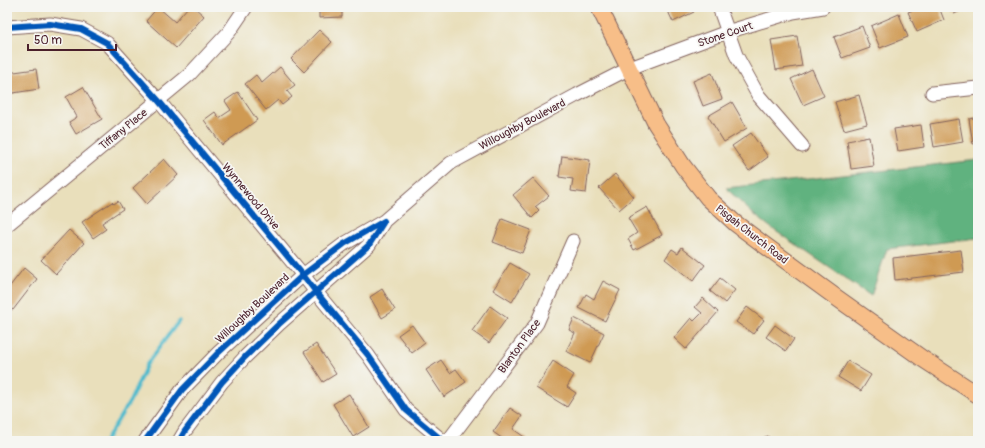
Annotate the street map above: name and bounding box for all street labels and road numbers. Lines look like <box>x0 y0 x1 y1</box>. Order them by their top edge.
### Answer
street label: Stone Court <box>696 19 755 50</box>
street label: Willoughby Boulevard <box>477 96 568 153</box>
street label: Tiffany Place <box>97 106 150 153</box>
street label: Wynnewood Drive <box>219 161 282 233</box>
street label: Pisgah Church Road <box>713 202 791 267</box>
street label: Willoughby Boulevard <box>213 271 292 346</box>
street label: Blanton Place <box>496 316 544 376</box>

